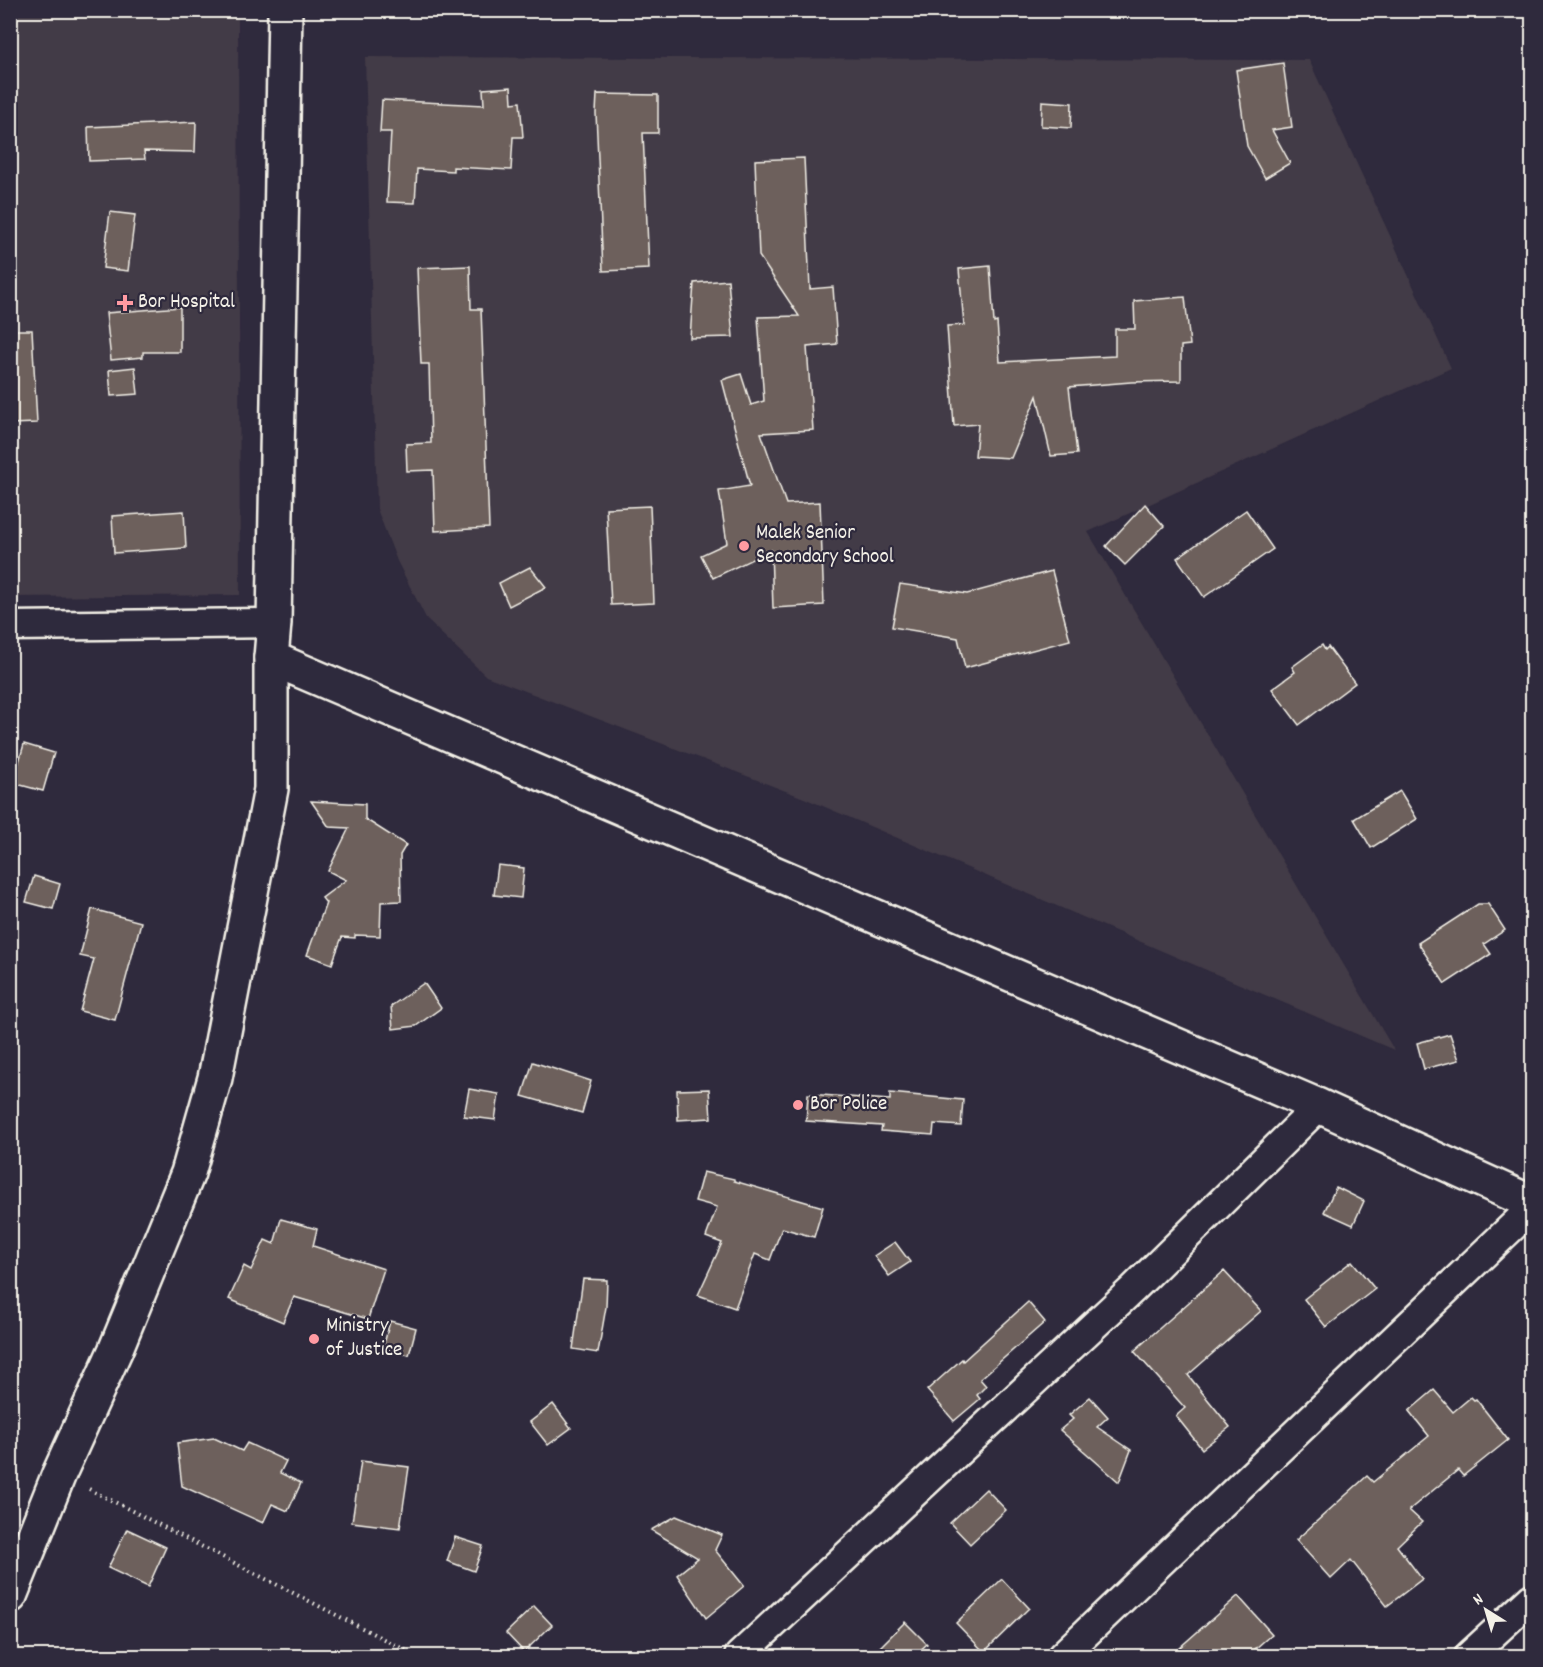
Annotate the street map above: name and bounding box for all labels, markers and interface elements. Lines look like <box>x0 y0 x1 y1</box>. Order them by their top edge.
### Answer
place label: Bor Hospital <box>138 288 235 318</box>
marker: Bor Hospital <box>116 294 134 312</box>
place label: Malek Senior Secondary School <box>756 519 894 573</box>
marker: Malek Senior Secondary School <box>737 539 751 553</box>
place label: Bor Police <box>810 1090 887 1120</box>
marker: Bor Police <box>791 1098 805 1112</box>
place label: Ministry of Justice <box>326 1312 402 1366</box>
marker: Ministry of Justice <box>307 1332 321 1346</box>
north arrow <box>1456 1580 1516 1640</box>
text: N <box>1468 1588 1489 1612</box>

